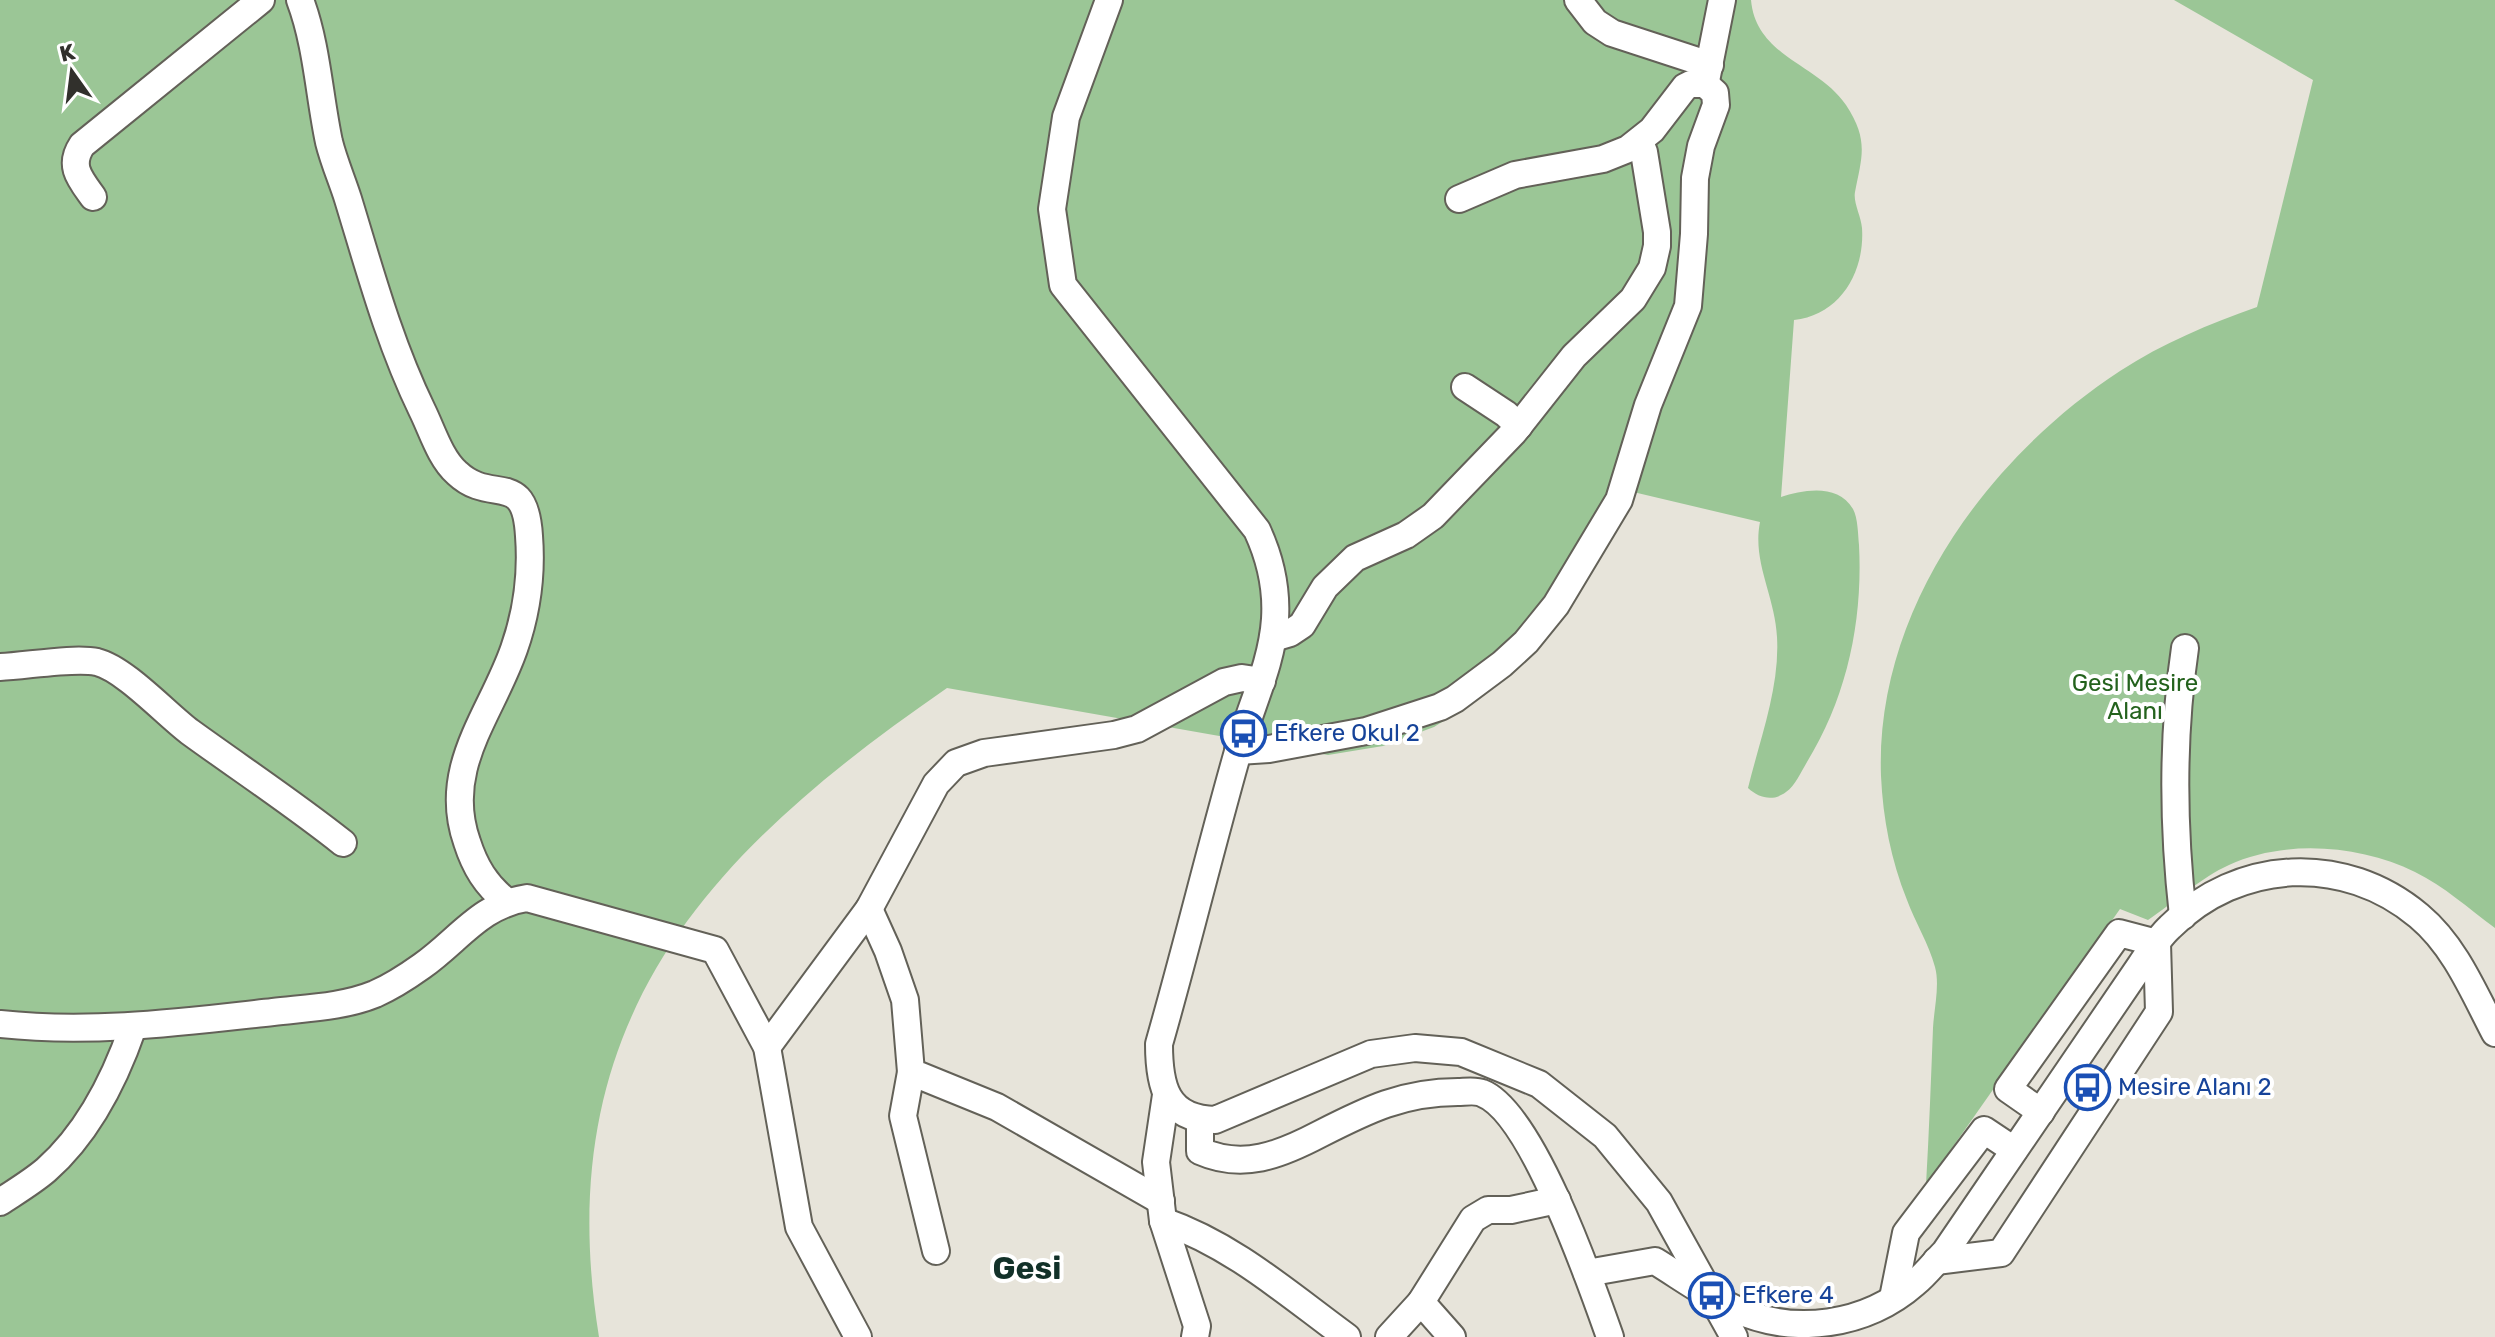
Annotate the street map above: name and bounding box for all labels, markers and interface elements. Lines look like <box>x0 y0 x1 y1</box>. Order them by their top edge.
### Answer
north arrow <box>32 32 112 112</box>
text: K <box>57 38 78 68</box>
park label: Gesi Mesire Alanı <box>2072 669 2198 725</box>
bus stop icon: Efkere Okul 2 <box>1219 709 1267 757</box>
place label: Efkere Okul 2 <box>1274 719 1420 747</box>
bus stop icon: Mesire Alanı 2 <box>2063 1063 2111 1111</box>
place label: Mesire Alanı 2 <box>2118 1073 2272 1101</box>
district label: Gesi <box>993 1249 1061 1287</box>
bus stop icon: Efkere 4 <box>1687 1271 1735 1319</box>
place label: Efkere 4 <box>1742 1281 1834 1309</box>

